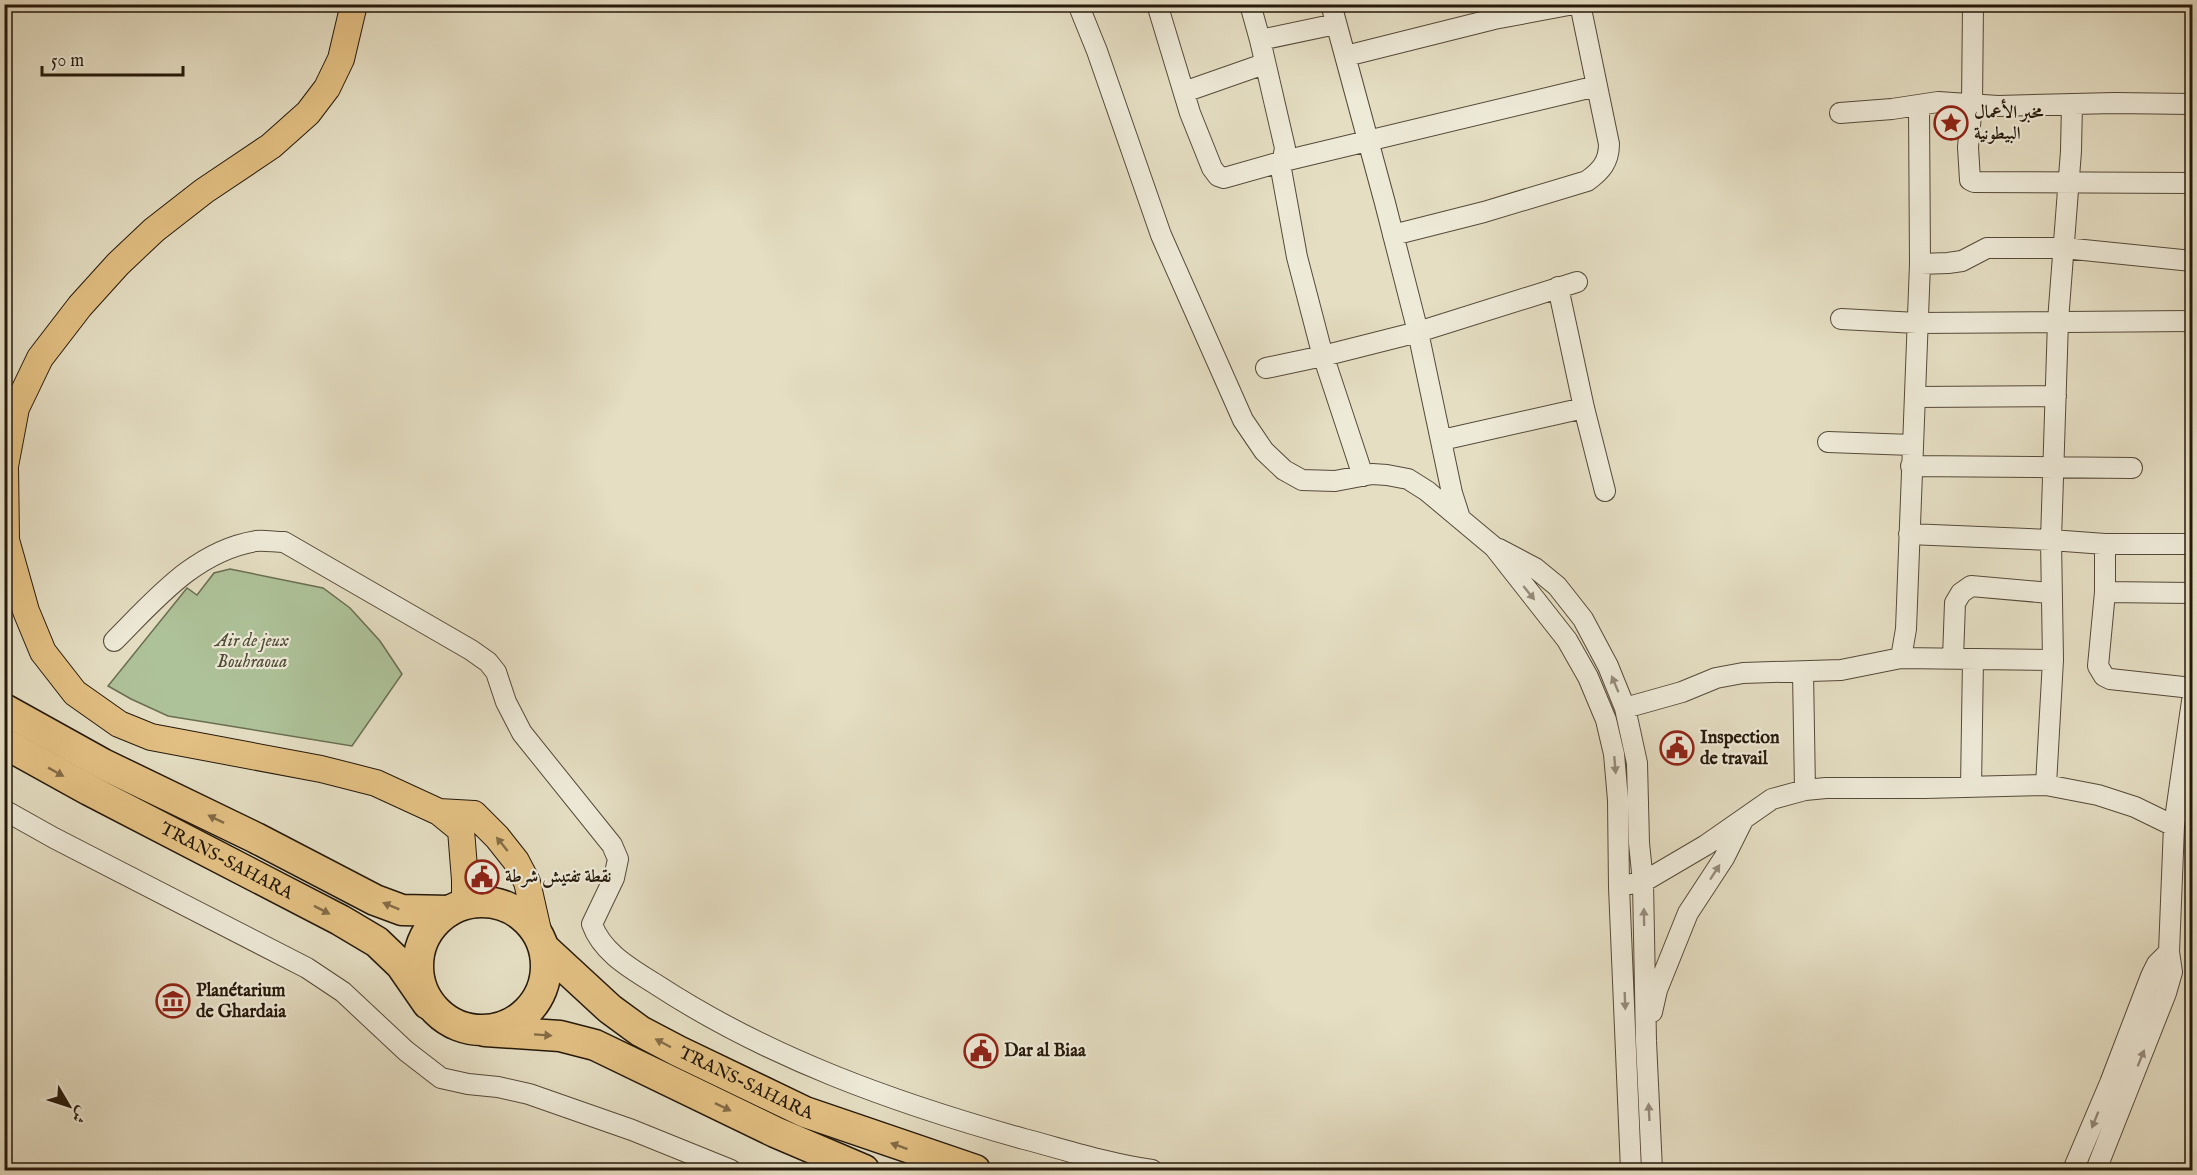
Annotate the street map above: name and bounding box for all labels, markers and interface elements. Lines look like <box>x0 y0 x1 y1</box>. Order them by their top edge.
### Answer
scale bar <box>42 39 183 77</box>
text: 50 m <box>51 50 84 73</box>
place label: مخبر الأعمال البيطونية <box>1974 98 2045 146</box>
place icon: مخبر الأعمال البيطونية <box>1933 105 1969 141</box>
one-way arrow <box>1523 585 1536 601</box>
park label: Air de jeux Bouhraoua <box>213 630 289 674</box>
one-way arrow <box>1610 674 1620 692</box>
place label: Inspection de travail <box>1700 727 1780 771</box>
public building icon: Inspection de travail <box>1659 730 1695 766</box>
one-way arrow <box>1610 755 1620 774</box>
one-way arrow <box>47 767 64 777</box>
one-way arrow <box>208 814 225 823</box>
street label: TRANS-SAHARA <box>156 817 298 906</box>
one-way arrow <box>497 836 509 851</box>
public building icon: نقطة تفتيش شرطة <box>464 859 500 895</box>
one-way arrow <box>1709 864 1720 880</box>
place label: نقطة تفتيش شرطة <box>505 866 611 889</box>
one-way arrow <box>382 901 400 910</box>
one-way arrow <box>313 905 330 915</box>
one-way arrow <box>1639 908 1649 927</box>
place label: Planétarium de Ghardaia <box>196 980 287 1024</box>
museum icon: Planétarium de Ghardaia <box>155 983 191 1019</box>
one-way arrow <box>1620 992 1630 1011</box>
one-way arrow <box>533 1030 552 1040</box>
public building icon: Dar al Biaa <box>963 1033 999 1069</box>
one-way arrow <box>654 1038 671 1048</box>
place label: Dar al Biaa <box>1004 1040 1087 1063</box>
street label: TRANS-SAHARA <box>675 1042 817 1126</box>
one-way arrow <box>2136 1048 2146 1066</box>
north arrow <box>39 1076 99 1136</box>
text: ش <box>66 1102 92 1127</box>
one-way arrow <box>714 1102 731 1111</box>
one-way arrow <box>1645 1103 1654 1122</box>
one-way arrow <box>2090 1111 2100 1129</box>
one-way arrow <box>890 1140 908 1150</box>

